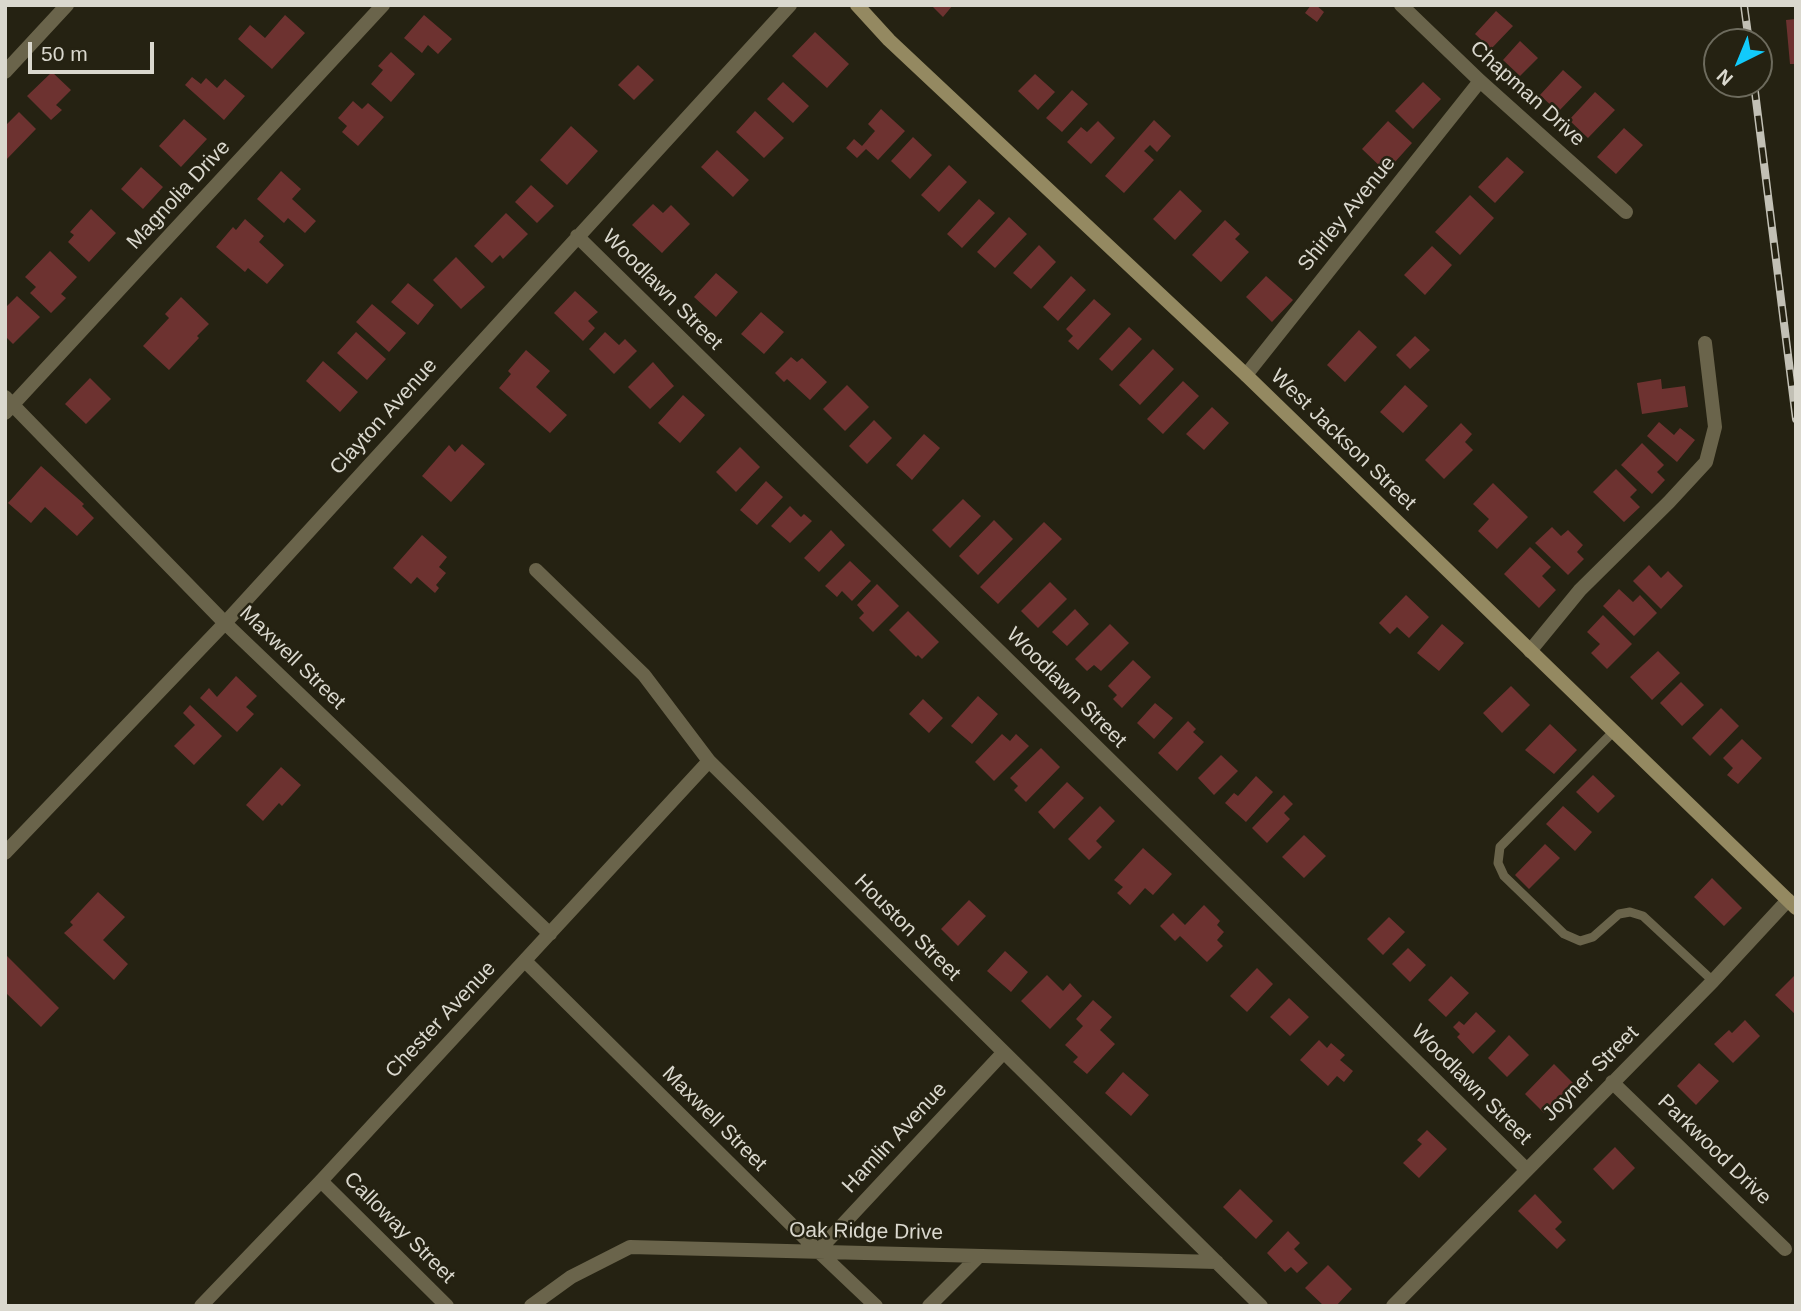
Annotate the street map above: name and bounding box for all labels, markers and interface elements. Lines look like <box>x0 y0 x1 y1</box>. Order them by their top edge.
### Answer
scale bar <box>32 28 158 72</box>
north arrow <box>1703 28 1773 98</box>
street label: Chapman Drive <box>1464 36 1590 152</box>
text: 50 m <box>41 42 88 65</box>
text: N <box>1713 65 1737 90</box>
street label: Magnolia Drive <box>122 135 236 255</box>
street label: Shirley Avenue <box>1293 151 1401 277</box>
street label: Woodlawn Street <box>597 225 727 355</box>
street label: Clayton Avenue <box>325 354 443 480</box>
street label: West Jackson Street <box>1265 364 1421 516</box>
street label: Maxwell Street <box>234 601 350 715</box>
street label: Woodlawn Street <box>1001 623 1131 753</box>
street label: Houston Street <box>849 870 965 986</box>
street label: Chester Avenue <box>381 956 501 1084</box>
street label: Woodlawn Street <box>1406 1020 1536 1150</box>
street label: Joyner Street <box>1538 1021 1644 1127</box>
street label: Maxwell Street <box>656 1061 772 1177</box>
street label: Hamlin Avenue <box>837 1077 953 1199</box>
street label: Parkwood Drive <box>1652 1089 1776 1211</box>
street label: Calloway Street <box>338 1167 460 1289</box>
street label: Oak Ridge Drive <box>789 1218 943 1246</box>

